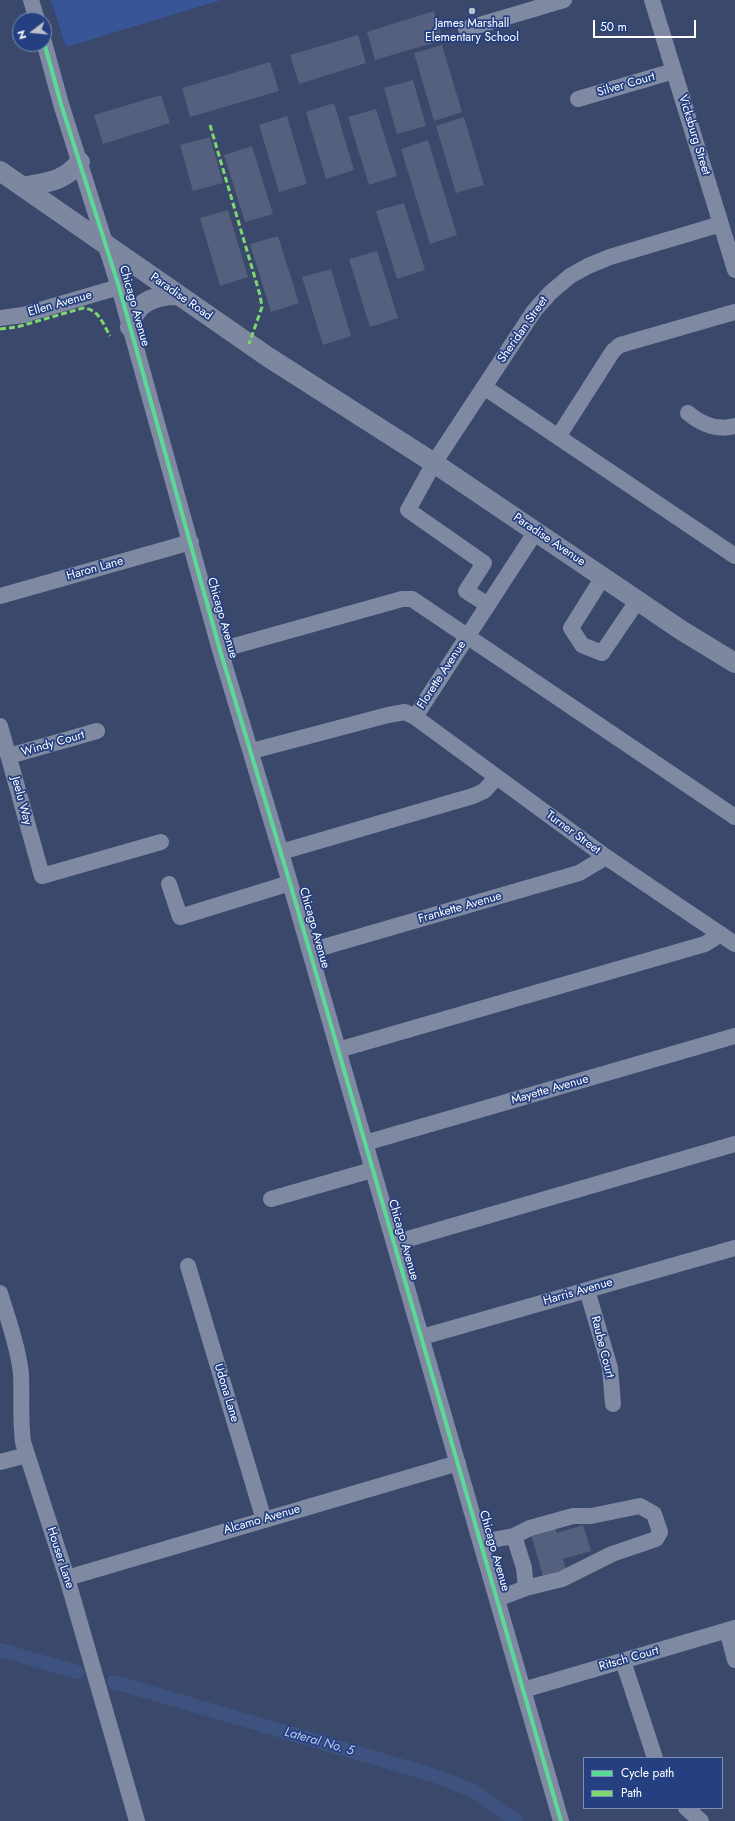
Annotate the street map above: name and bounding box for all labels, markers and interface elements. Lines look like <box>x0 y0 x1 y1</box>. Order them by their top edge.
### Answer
marker: James Marshall Elementary School <box>467 6 477 16</box>
north arrow <box>12 12 52 52</box>
scale bar <box>595 12 698 38</box>
place label: James Marshall Elementary School <box>425 17 519 45</box>
text: 50 m <box>600 18 627 36</box>
text: N <box>13 29 30 41</box>
street label: Silver Court <box>595 70 657 100</box>
street label: Vicksburg Street <box>675 93 713 177</box>
street label: Chicago Avenue <box>116 264 152 348</box>
street label: Paradise Road <box>147 270 215 324</box>
street label: Ellen Avenue <box>26 288 94 320</box>
street label: Sheridan Street <box>495 294 551 366</box>
street label: Paradise Avenue <box>510 511 588 569</box>
street label: Haron Lane <box>65 554 125 584</box>
street label: Chicago Avenue <box>204 576 240 660</box>
street label: Florette Avenue <box>415 638 469 712</box>
street label: Windy Court <box>20 728 86 760</box>
street label: Jeelu Way <box>8 775 34 827</box>
street label: Turner Street <box>543 808 603 858</box>
street label: Chicago Avenue <box>296 886 332 970</box>
street label: Frankette Avenue <box>417 889 503 927</box>
street label: Mayette Avenue <box>510 1072 590 1108</box>
street label: Chicago Avenue <box>385 1198 421 1282</box>
street label: Harris Avenue <box>542 1275 614 1309</box>
street label: Raube Court <box>587 1314 617 1380</box>
street label: Udona Lane <box>210 1362 242 1424</box>
street label: Alcamo Avenue <box>222 1502 302 1538</box>
street label: Chicago Avenue <box>476 1509 512 1593</box>
street label: Houser Lane <box>43 1525 77 1591</box>
street label: Ritsch Court <box>598 1644 660 1674</box>
water label: Lateral No. 5 <box>282 1725 356 1759</box>
legend <box>583 1757 723 1809</box>
text: Cycle path <box>621 1764 674 1782</box>
text: Path <box>621 1784 642 1802</box>

